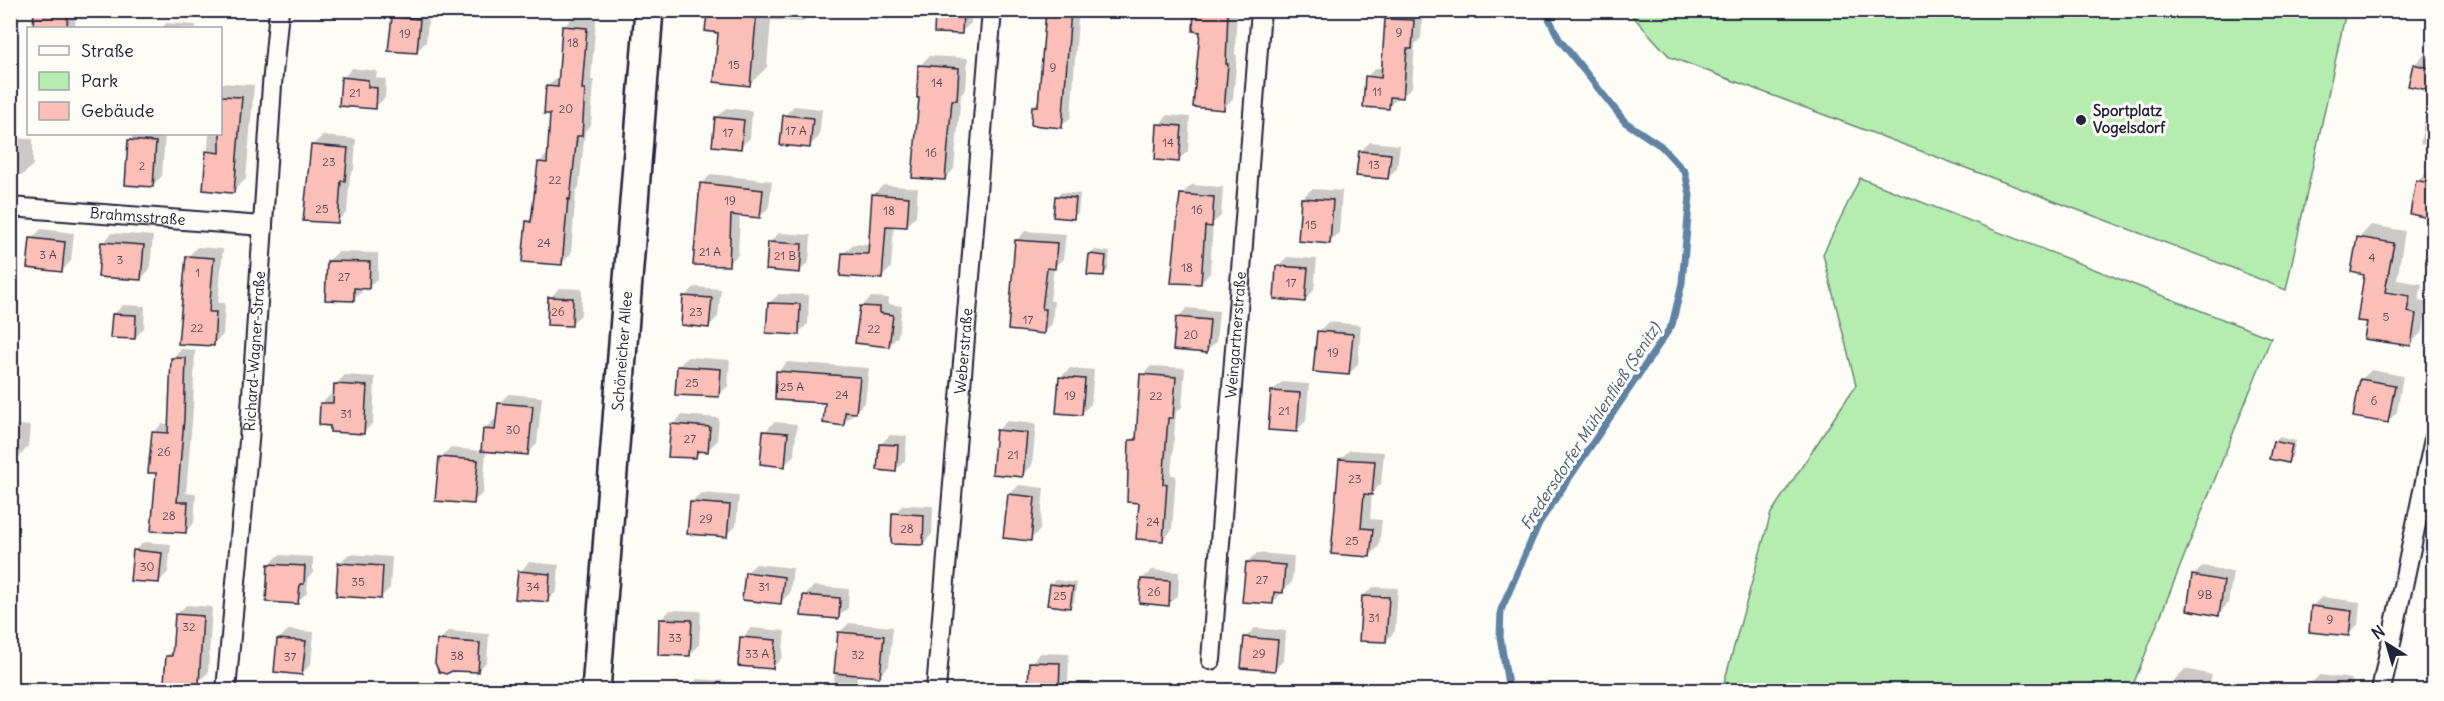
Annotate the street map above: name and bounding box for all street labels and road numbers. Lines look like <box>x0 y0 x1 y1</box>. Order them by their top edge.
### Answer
street label: Brahmsstraße <box>89 203 186 229</box>
street label: Richard-Wagner-Straße <box>240 271 269 432</box>
street label: Weingartnerstraße <box>1221 271 1250 399</box>
street label: Schöneicher Allee <box>608 290 636 411</box>
street label: Weberstraße <box>950 307 976 395</box>

